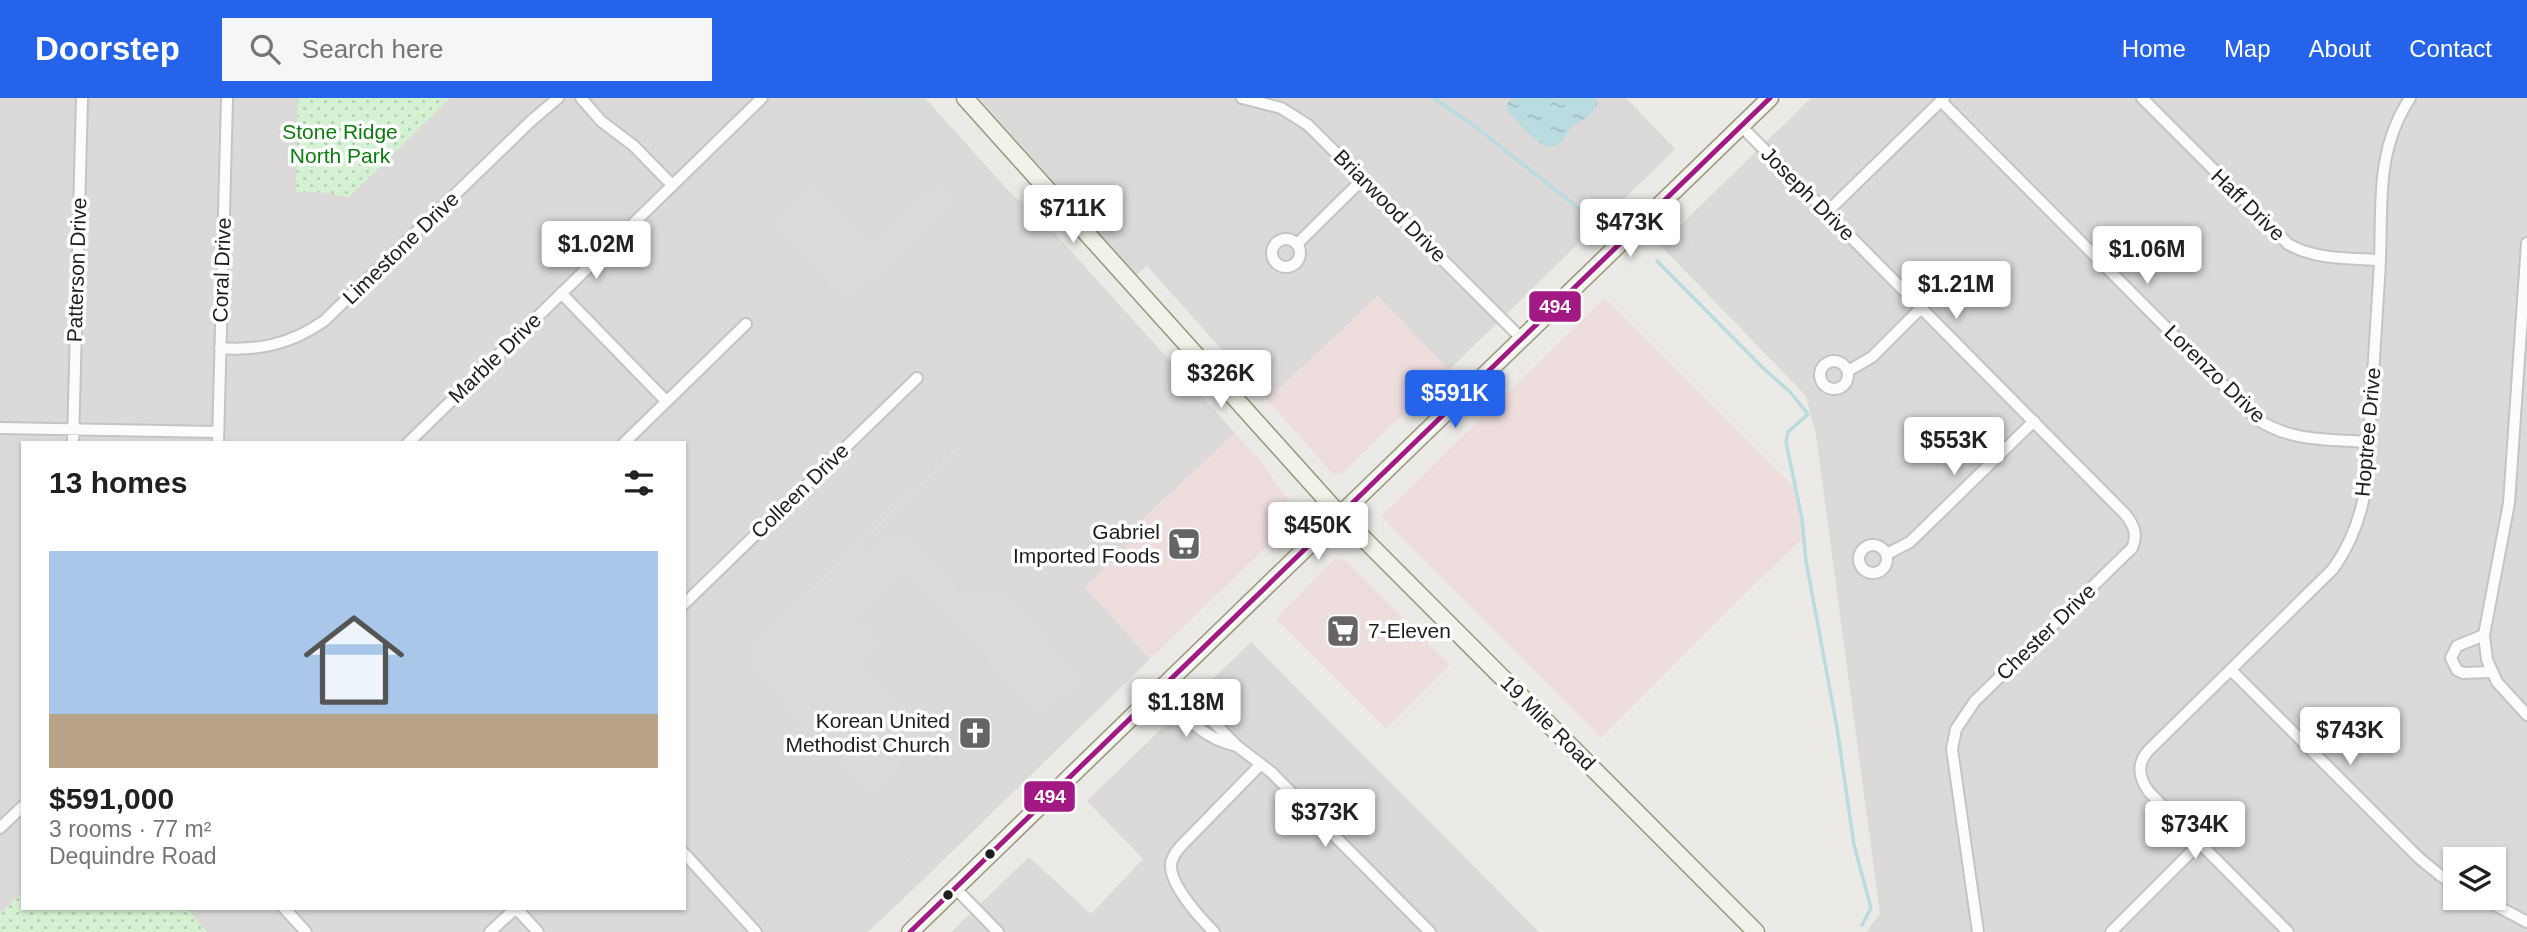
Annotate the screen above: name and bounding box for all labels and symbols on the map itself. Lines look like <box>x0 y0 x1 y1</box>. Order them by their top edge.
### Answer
park label: Stone Ridge North Park <box>282 120 398 167</box>
street label: Joseph Drive <box>1757 142 1860 245</box>
street label: Briarwood Drive <box>1329 145 1451 267</box>
street label: Haff Drive <box>2207 164 2290 245</box>
pin: $711K <box>1024 186 1122 245</box>
street label: Limestone Drive <box>338 187 463 309</box>
street label: Patterson Drive <box>62 197 91 343</box>
pin: $473K <box>1581 200 1679 259</box>
street label: Coral Drive <box>208 217 235 323</box>
pin: $1.02M <box>539 222 653 281</box>
pin: $1.06M <box>2090 226 2204 286</box>
pin: $1.21M <box>1899 262 2013 321</box>
line badge: 494 <box>1528 290 1582 323</box>
text: 494 <box>1539 296 1571 317</box>
street label: Marble Drive <box>444 308 545 407</box>
street label: Lorenzo Drive <box>2160 320 2270 427</box>
pin: $326K <box>1172 350 1270 410</box>
street label: Hoptree Drive <box>2350 366 2385 497</box>
pin: $591K <box>1406 370 1504 430</box>
pin: $553K <box>1905 418 2003 477</box>
street label: Colleen Drive <box>746 439 853 543</box>
pin: $450K <box>1269 503 1367 562</box>
place label: Gabriel Imported Foods <box>1013 520 1160 567</box>
supermarket icon: Gabriel Imported Foods <box>1165 525 1203 563</box>
street label: Chester Drive <box>1991 579 2100 685</box>
supermarket icon: 7-Eleven <box>1324 612 1362 650</box>
place label: 7-Eleven <box>1368 619 1451 642</box>
street label: 19 Mile Road <box>1496 671 1600 775</box>
pin: $1.18M <box>1129 680 1243 739</box>
pin: $743K <box>2301 708 2399 767</box>
place label: Korean United Methodist Church <box>785 709 950 756</box>
church icon: Korean United Methodist Church <box>956 714 994 752</box>
line badge: 494 <box>1023 780 1076 813</box>
text: 494 <box>1034 786 1066 807</box>
pin: $373K <box>1276 790 1374 849</box>
pin: $734K <box>2146 802 2244 861</box>
unlabelled marker <box>983 847 997 861</box>
unlabelled marker <box>941 888 955 902</box>

